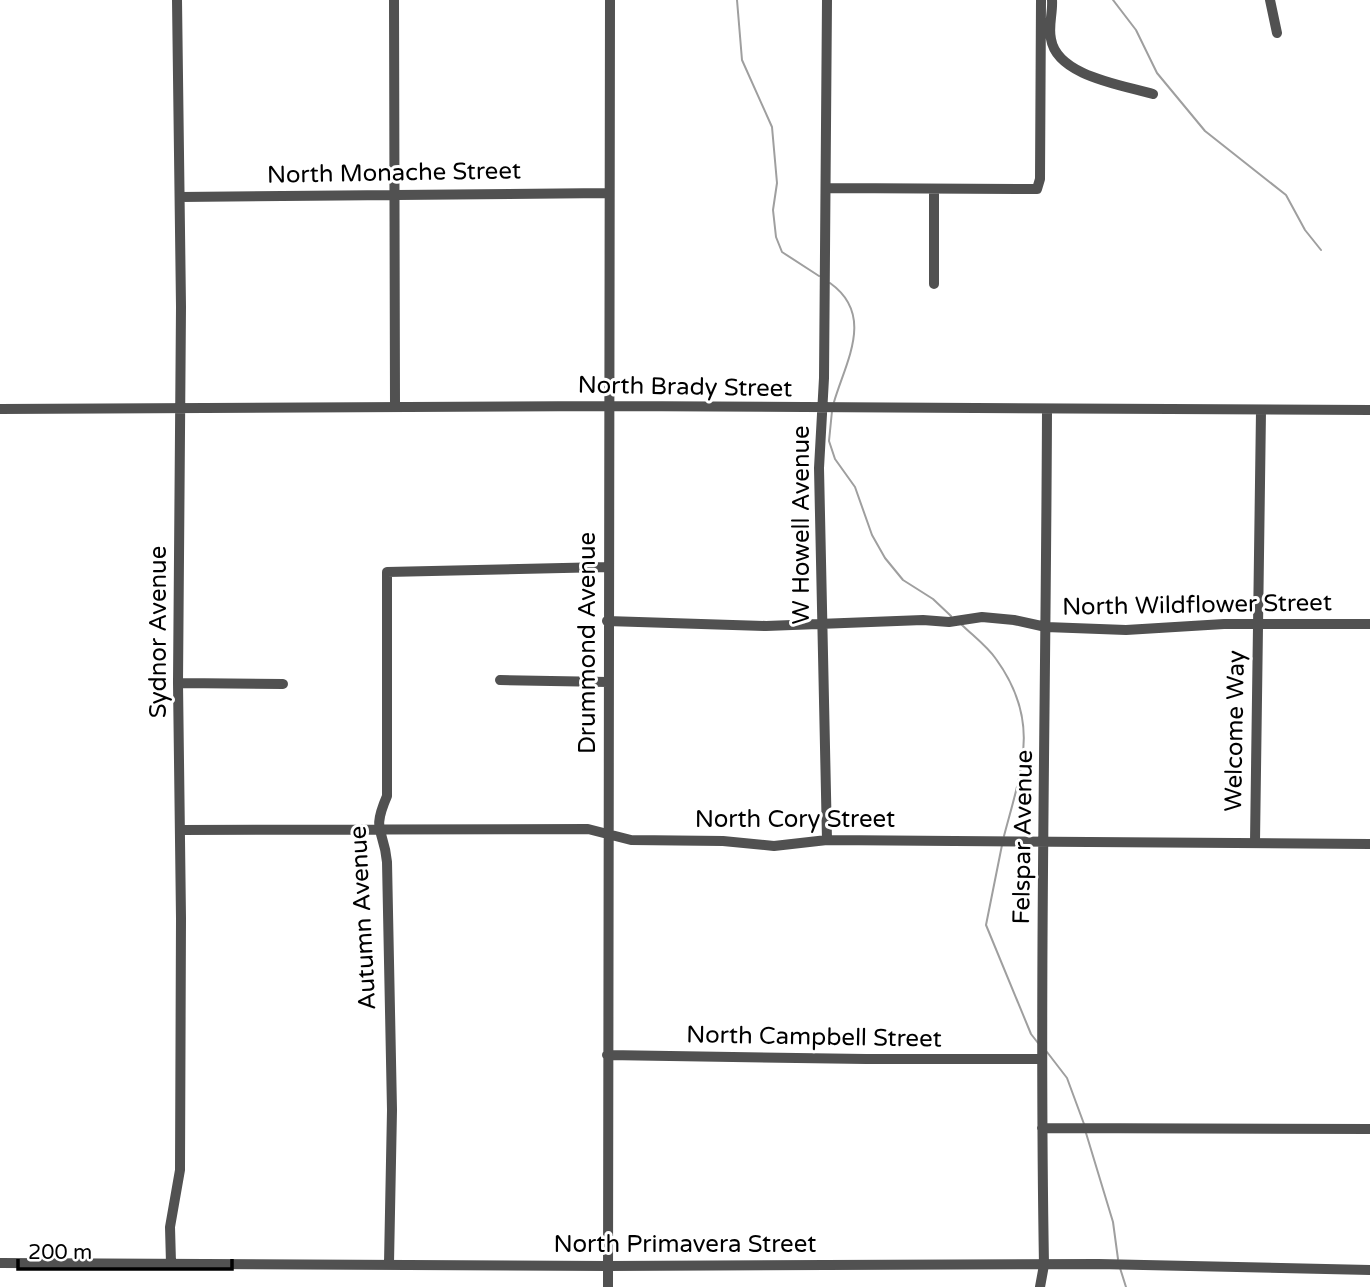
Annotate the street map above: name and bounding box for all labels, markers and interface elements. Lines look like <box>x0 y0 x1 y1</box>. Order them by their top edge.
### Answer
street label: North Monache Street <box>267 156 521 190</box>
street label: North Brady Street <box>577 371 793 403</box>
street label: W Howell Avenue <box>787 425 816 625</box>
street label: Drummond Avenue <box>573 532 602 754</box>
street label: Sydnor Avenue <box>144 546 173 718</box>
street label: North Wildflower Street <box>1062 588 1332 622</box>
street label: Welcome Way <box>1219 650 1251 812</box>
street label: Felspar Avenue <box>1007 749 1039 925</box>
street label: North Cory Street <box>695 805 895 834</box>
street label: Autumn Avenue <box>344 825 382 1011</box>
street label: North Campbell Street <box>686 1020 942 1054</box>
scale bar <box>18 1228 231 1272</box>
street label: North Primavera Street <box>554 1230 816 1259</box>
text: 200 m <box>28 1240 92 1265</box>

